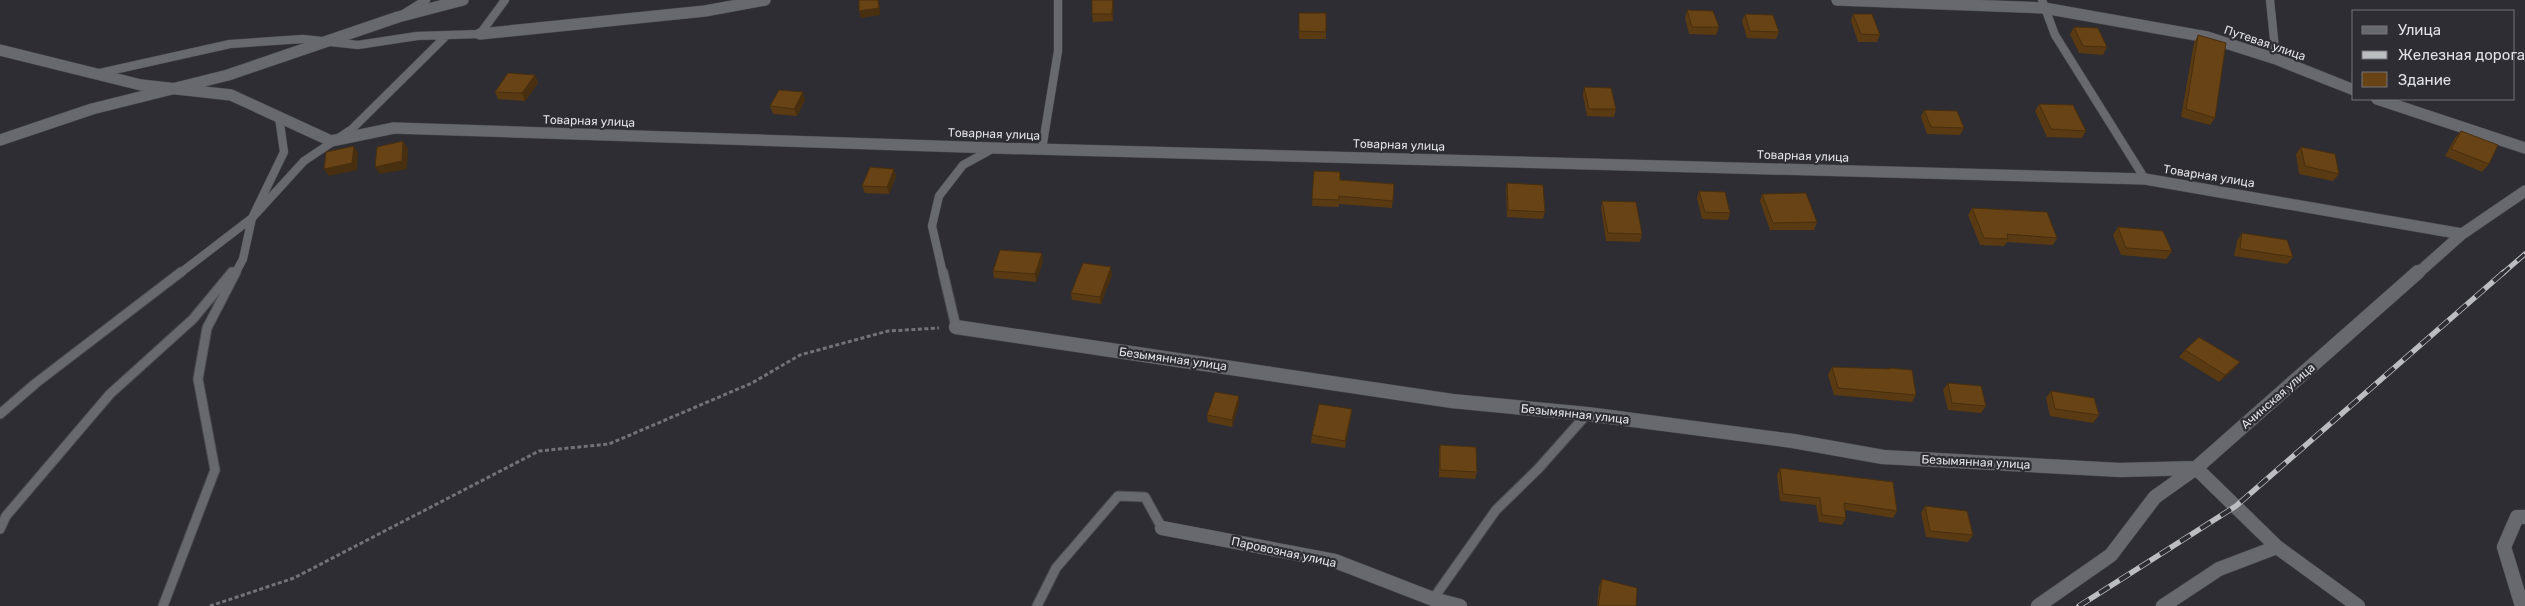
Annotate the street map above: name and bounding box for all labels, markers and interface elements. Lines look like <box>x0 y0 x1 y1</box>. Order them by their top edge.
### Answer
legend <box>2352 10 2515 100</box>
text: Улица <box>2398 21 2441 39</box>
street label: Путевая улица <box>2222 22 2308 64</box>
text: Железная дорога <box>2398 46 2525 64</box>
text: Здание <box>2398 71 2451 89</box>
street label: Товарная улица <box>543 112 635 130</box>
street label: Товарная улица <box>948 125 1040 143</box>
street label: Товарная улица <box>1353 136 1445 154</box>
street label: Товарная улица <box>1757 147 1849 165</box>
street label: Товарная улица <box>2162 162 2256 190</box>
street label: Безымянная улица <box>1118 344 1228 374</box>
street label: Ачинская улица <box>2238 360 2318 432</box>
street label: Безымянная улица <box>1520 401 1630 427</box>
street label: Безымянная улица <box>1921 452 2031 472</box>
street label: Паровозная улица <box>1230 534 1338 570</box>

